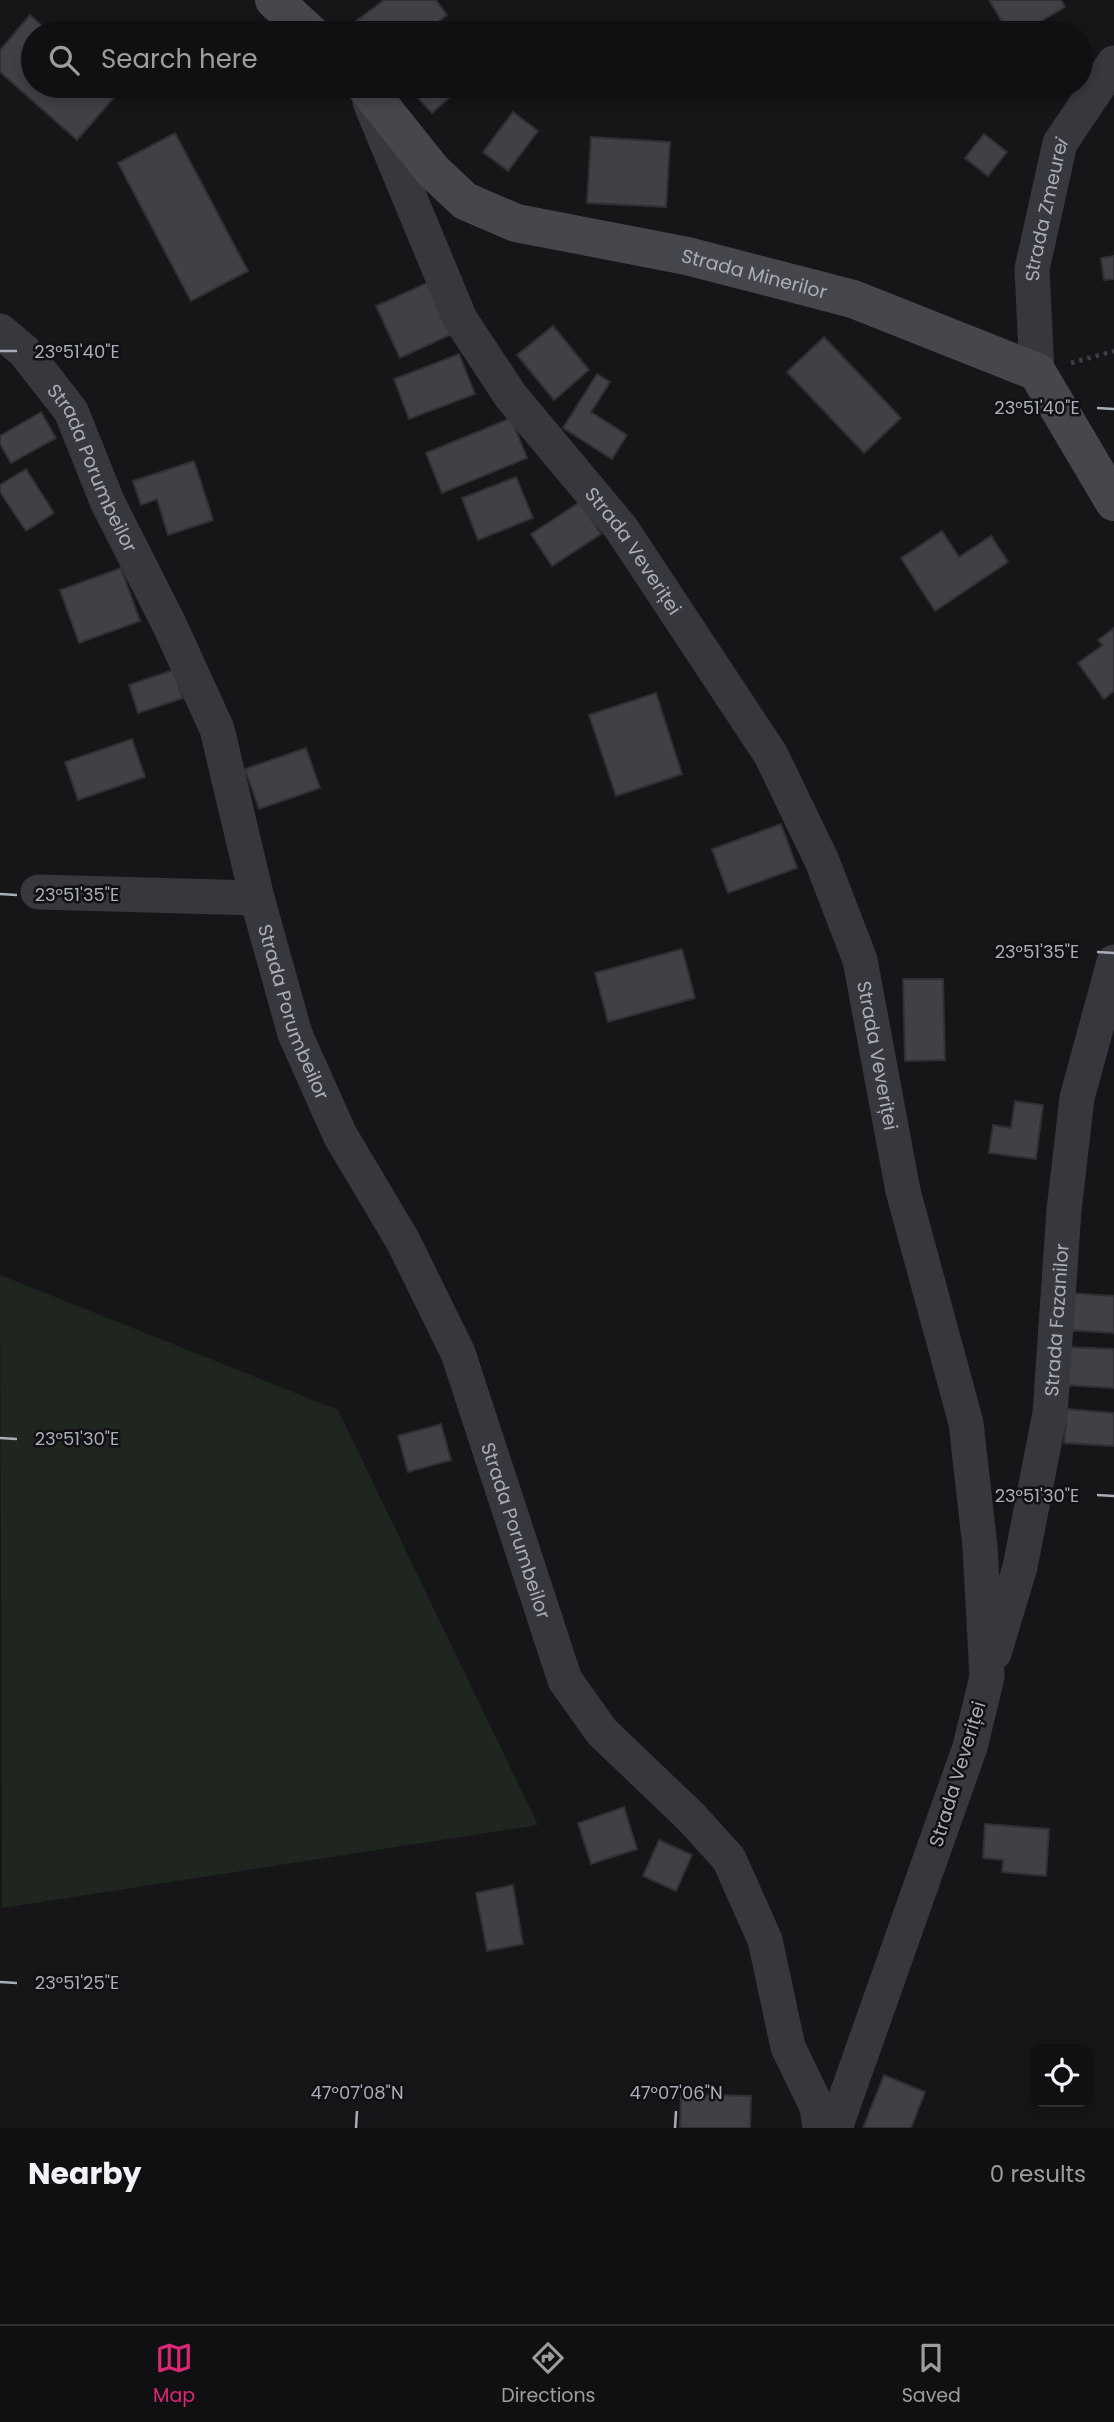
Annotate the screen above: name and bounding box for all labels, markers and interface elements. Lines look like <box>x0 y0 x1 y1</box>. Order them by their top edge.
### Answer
search box <box>21 21 1093 98</box>
icon: search <box>45 41 83 79</box>
text: Search here <box>101 41 258 77</box>
street label: Strada Zmeurei <box>1019 132 1074 282</box>
street label: Strada Minerilor <box>678 242 830 306</box>
text: 23°51'40"E <box>34 339 120 364</box>
street label: Strada Porumbeilor <box>41 378 144 557</box>
text: 23°51'40"E <box>994 395 1080 420</box>
street label: Strada Veveriței <box>578 482 688 620</box>
text: 23°51'35"E <box>35 882 119 907</box>
street label: Strada Porumbeilor <box>251 921 336 1104</box>
text: 23°51'35"E <box>995 939 1079 964</box>
street label: Strada Veveriței <box>850 979 904 1132</box>
street label: Strada Fazanilor <box>1038 1242 1076 1398</box>
text: 23°51'30"E <box>35 1426 119 1451</box>
street label: Strada Porumbeilor <box>474 1439 557 1622</box>
text: 23°51'30"E <box>995 1483 1079 1508</box>
street label: Strada Veveriței <box>922 1698 992 1850</box>
text: 23°51'25"E <box>35 1970 119 1995</box>
map controls <box>1030 2044 1093 2107</box>
button: locate <box>1030 2044 1093 2107</box>
text: 47°07'08"N <box>310 2080 404 2105</box>
text: 47°07'06"N <box>629 2080 723 2105</box>
text: Nearby <box>28 2152 142 2195</box>
text: 0 results <box>990 2158 1086 2190</box>
tab: Map <box>153 2339 195 2410</box>
tab: Directions <box>501 2339 596 2410</box>
tab: Saved <box>902 2339 961 2410</box>

